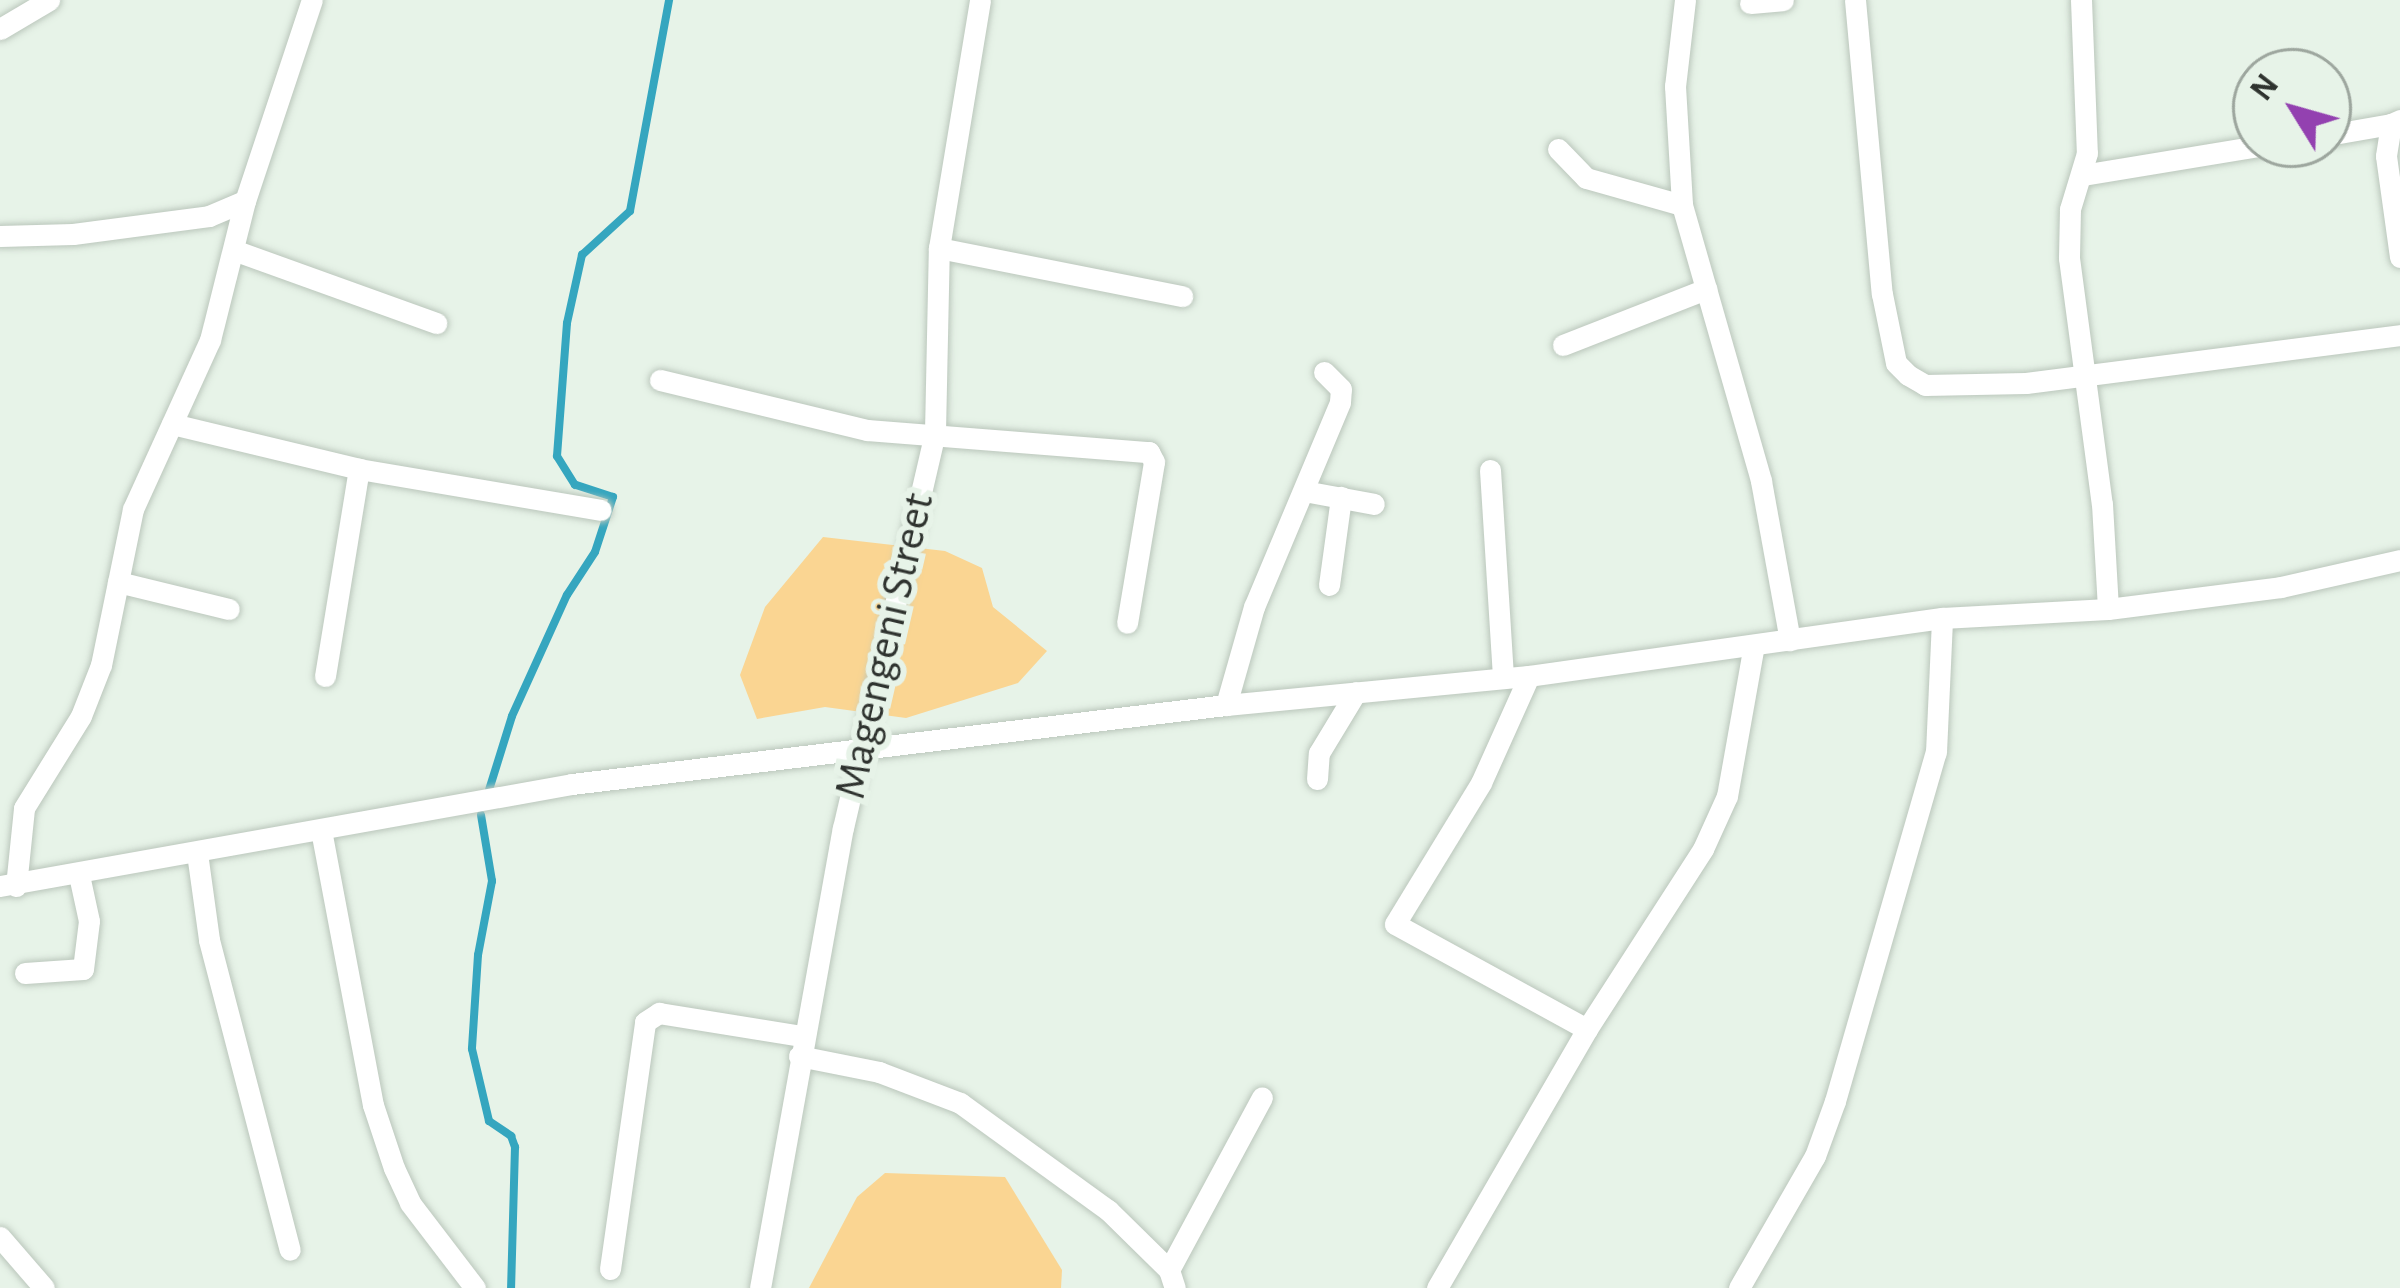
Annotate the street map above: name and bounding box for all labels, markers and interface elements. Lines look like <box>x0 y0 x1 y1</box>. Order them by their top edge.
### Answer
north arrow <box>2232 48 2352 168</box>
text: N <box>2245 69 2285 107</box>
street label: Magengeni Street <box>824 488 946 804</box>

